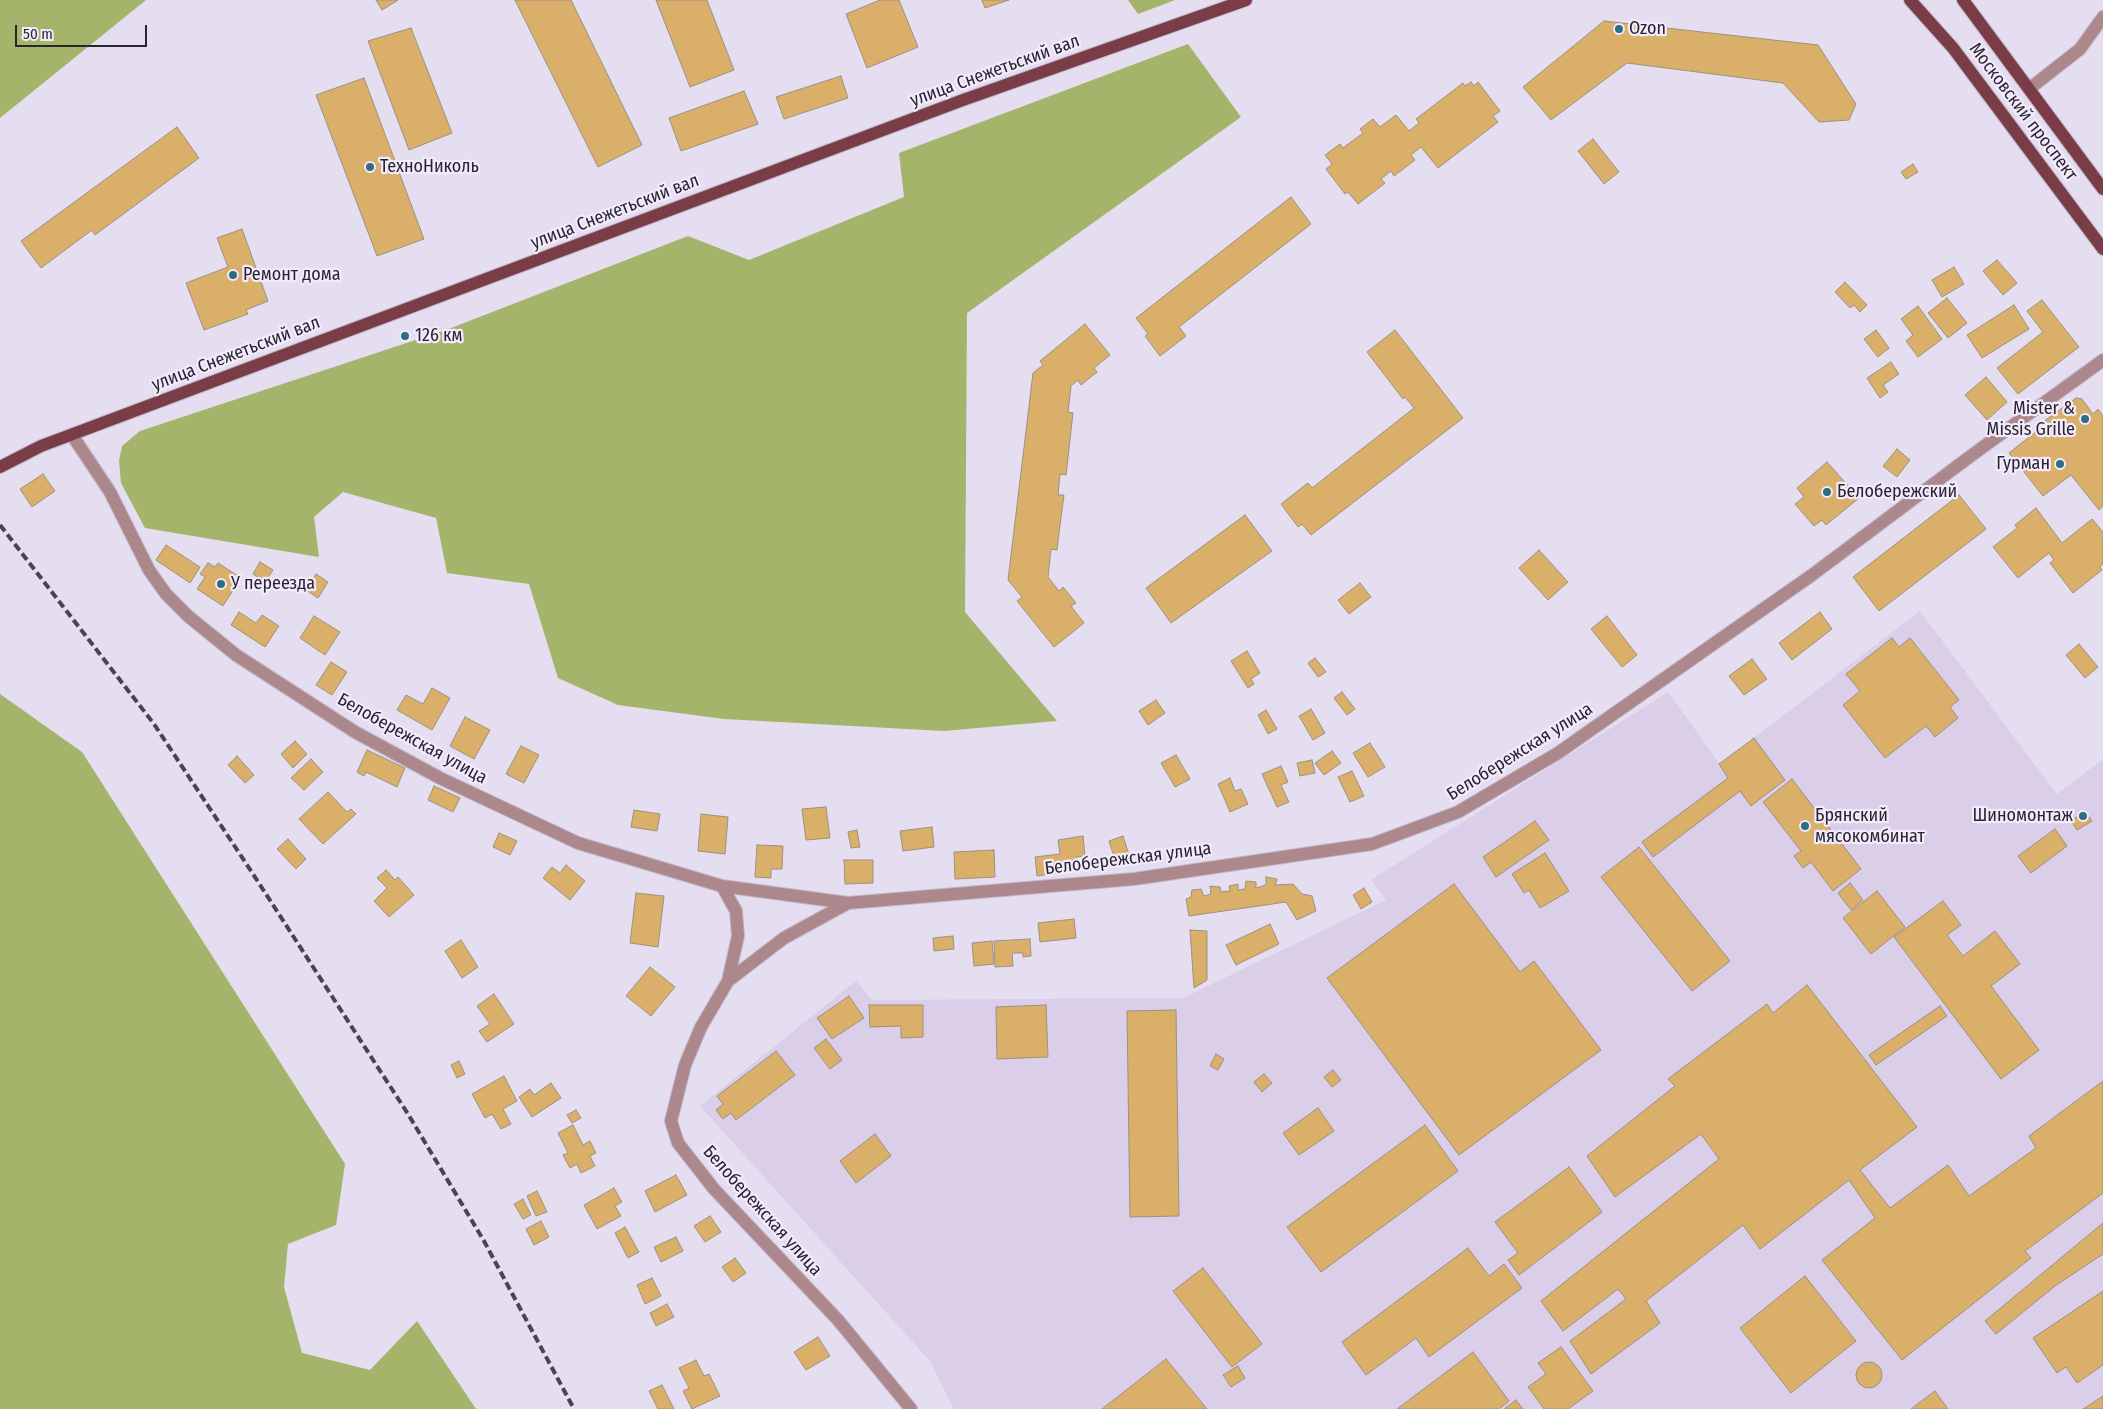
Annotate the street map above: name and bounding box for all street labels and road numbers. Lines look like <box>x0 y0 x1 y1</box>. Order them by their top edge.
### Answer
street label: улица Снежетьский вал <box>907 30 1083 112</box>
street label: Московский проспект <box>1964 39 2082 185</box>
street label: улица Снежетьский вал <box>528 170 702 254</box>
street label: улица Снежетьский вал <box>149 312 323 396</box>
street label: Белобережская улица <box>333 689 491 789</box>
street label: Белобережская улица <box>1443 698 1597 806</box>
street label: Белобережская улица <box>1043 838 1213 880</box>
street label: Белобережская улица <box>698 1141 826 1281</box>

